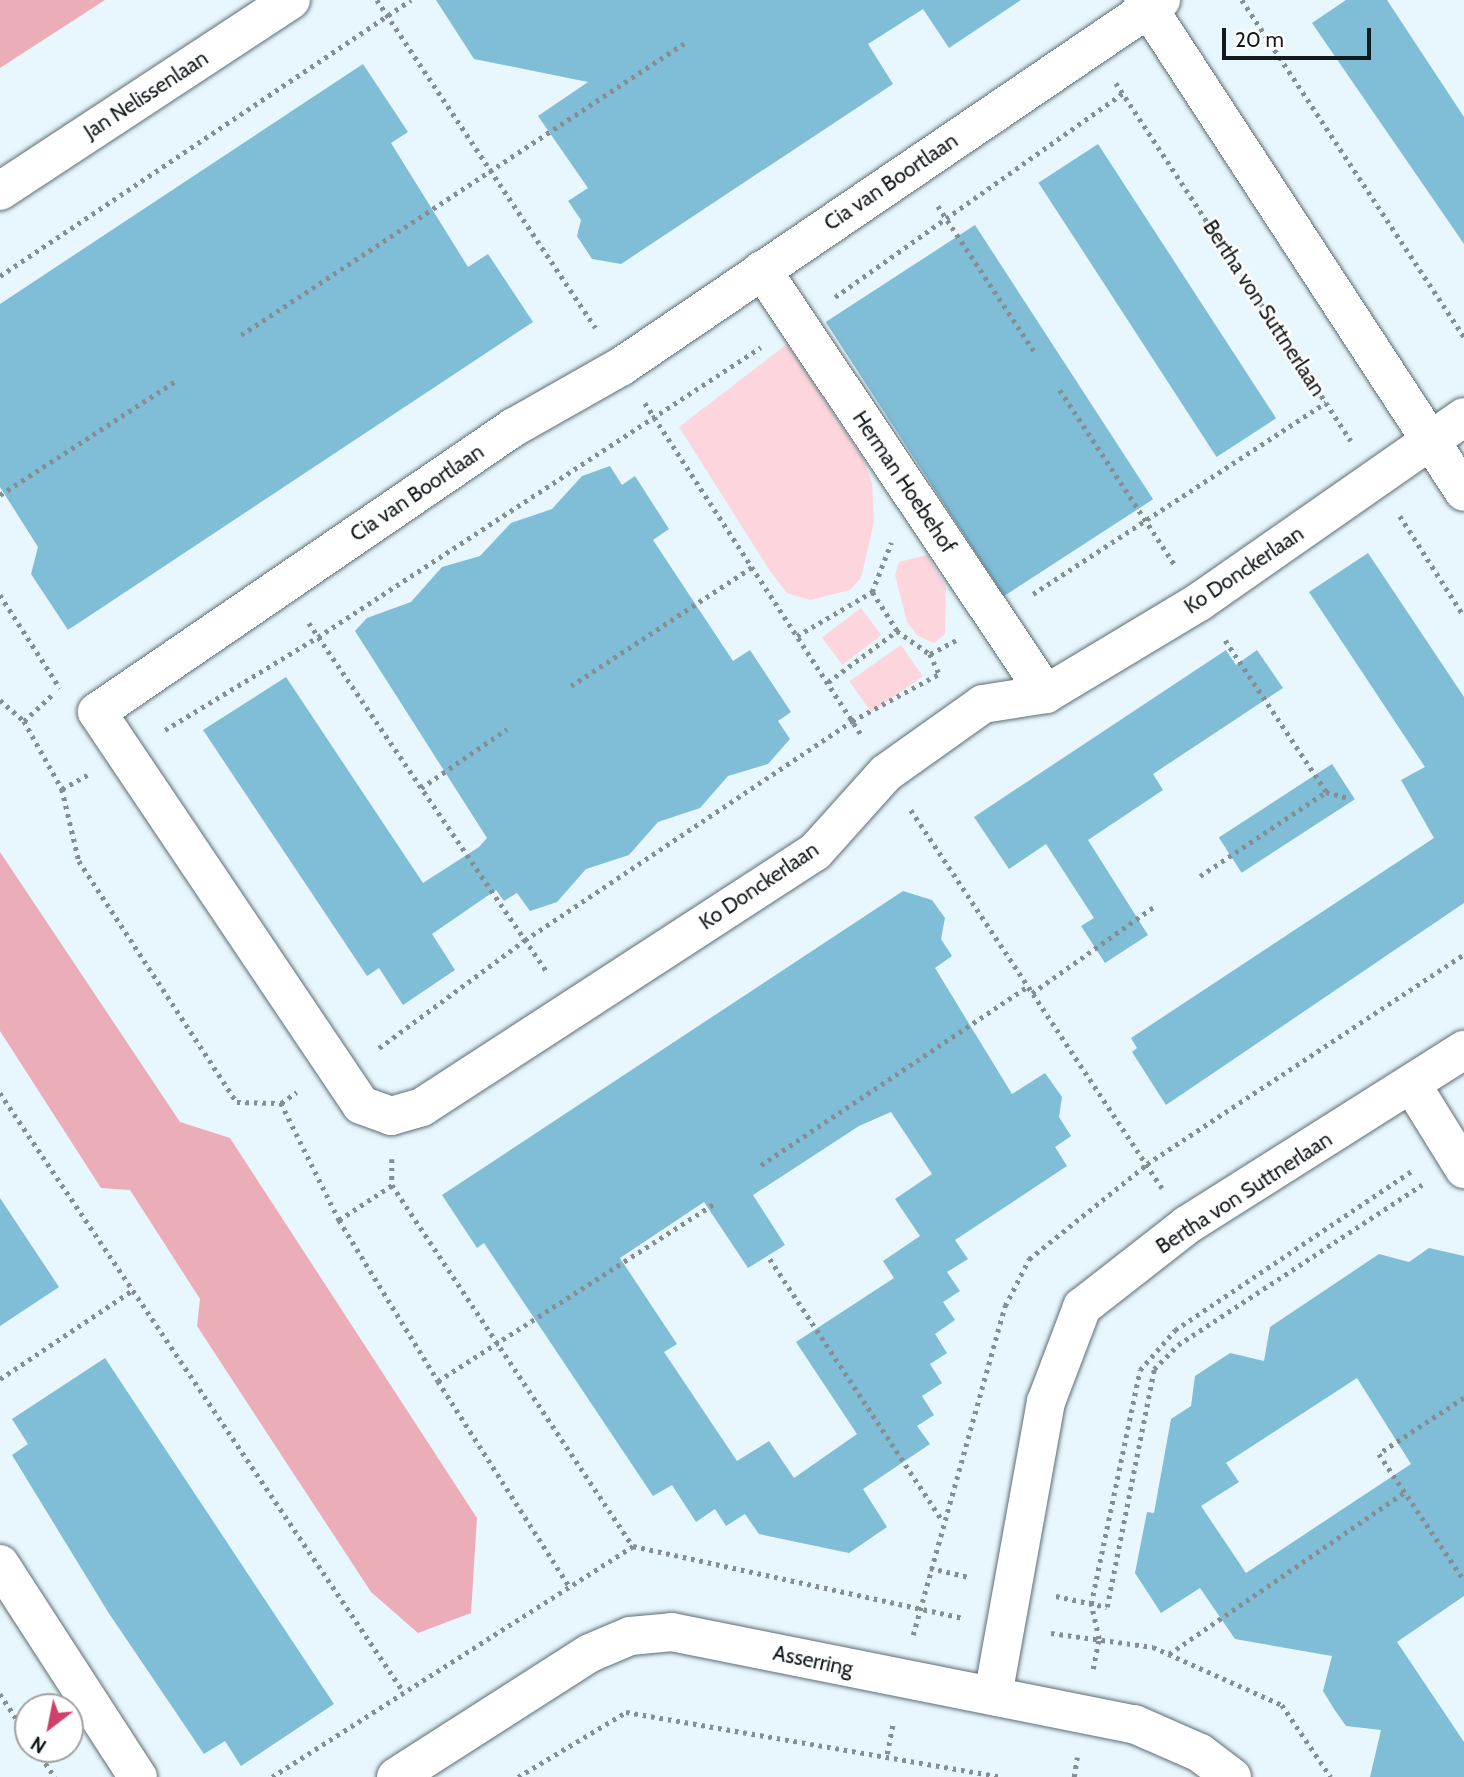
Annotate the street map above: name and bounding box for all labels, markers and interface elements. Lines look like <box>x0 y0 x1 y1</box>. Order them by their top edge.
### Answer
scale bar <box>1226 14 1375 58</box>
text: 20 m <box>1235 27 1284 52</box>
street label: Jan Nelissenlaan <box>79 45 213 145</box>
street label: Cia van Boortlaan <box>819 128 963 236</box>
street label: Bertha von Suttnerlaan <box>1198 215 1330 401</box>
street label: Herman Hoebehof <box>847 406 961 558</box>
street label: Cia van Boortlaan <box>345 439 489 547</box>
street label: Ko Donckerlaan <box>1180 521 1308 619</box>
street label: Ko Donckerlaan <box>695 837 823 935</box>
street label: Bertha von Suttnerlaan <box>1151 1127 1337 1259</box>
street label: Asserring <box>771 1640 855 1682</box>
north arrow <box>14 1693 84 1763</box>
text: N <box>27 1731 50 1758</box>

